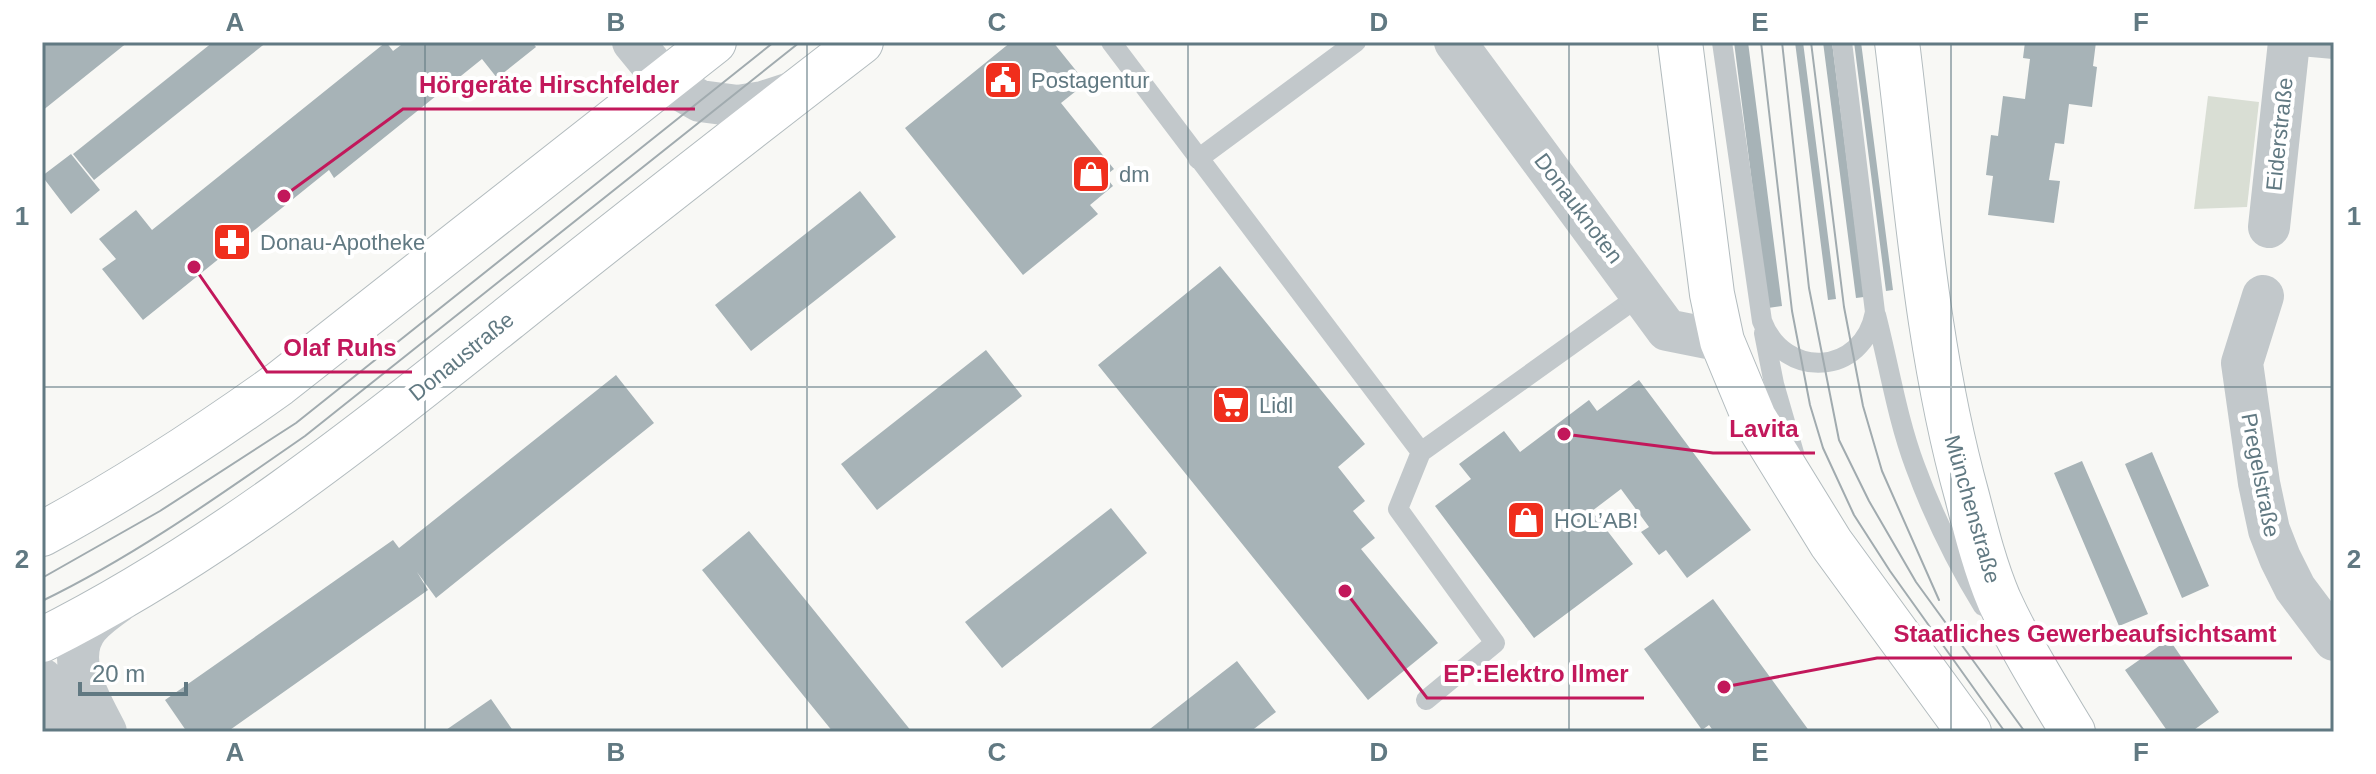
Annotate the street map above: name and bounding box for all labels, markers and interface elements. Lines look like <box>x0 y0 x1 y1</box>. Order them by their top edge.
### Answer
text: A <box>226 7 245 37</box>
text: B <box>607 7 625 37</box>
text: C <box>988 7 1007 37</box>
text: D <box>1370 7 1388 37</box>
text: E <box>1751 7 1769 37</box>
text: F <box>2133 7 2149 37</box>
public building icon: Postagentur <box>982 59 1024 101</box>
callout: Hörgeräte Hirschfelder <box>403 61 695 109</box>
place label: Postagentur <box>1031 68 1150 93</box>
text: Hörgeräte Hirschfelder <box>419 71 679 98</box>
street label: Eiderstraße <box>2261 76 2298 192</box>
street label: Donauknoten <box>1529 149 1628 268</box>
shop icon: dm <box>1070 153 1112 195</box>
place label: dm <box>1119 162 1150 187</box>
text: 1 <box>15 201 29 231</box>
text: 1 <box>2347 201 2361 231</box>
pharmacy icon: Donau-Apotheke <box>211 221 253 263</box>
place label: Donau-Apotheke <box>260 230 425 255</box>
street label: Donaustraße <box>404 307 519 406</box>
callout: Olaf Ruhs <box>267 324 412 372</box>
text: Olaf Ruhs <box>283 334 397 361</box>
supermarket icon: Lidl <box>1210 384 1252 426</box>
place label: Lidl <box>1259 393 1293 418</box>
callout: Lavita <box>1713 405 1815 453</box>
street label: Pregelstraße <box>2236 411 2285 539</box>
text: Lavita <box>1729 415 1799 442</box>
street label: Münchenstraße <box>1939 432 2006 586</box>
shop icon: HOL’AB! <box>1505 499 1547 541</box>
place label: HOL’AB! <box>1554 508 1638 533</box>
text: 2 <box>15 544 29 574</box>
text: 2 <box>2347 544 2361 574</box>
callout: Staatliches Gewerbeaufsichtsamt <box>1877 610 2292 658</box>
text: Staatliches Gewerbeaufsichtsamt <box>1894 620 2276 647</box>
scale bar <box>80 646 186 696</box>
callout: EP:Elektro Ilmer <box>1427 650 1644 698</box>
text: 20 m <box>92 660 145 687</box>
text: EP:Elektro Ilmer <box>1443 660 1629 687</box>
text: A <box>226 737 245 767</box>
text: B <box>607 737 625 767</box>
text: C <box>988 737 1007 767</box>
text: D <box>1370 737 1388 767</box>
text: E <box>1751 737 1769 767</box>
text: F <box>2133 737 2149 767</box>

